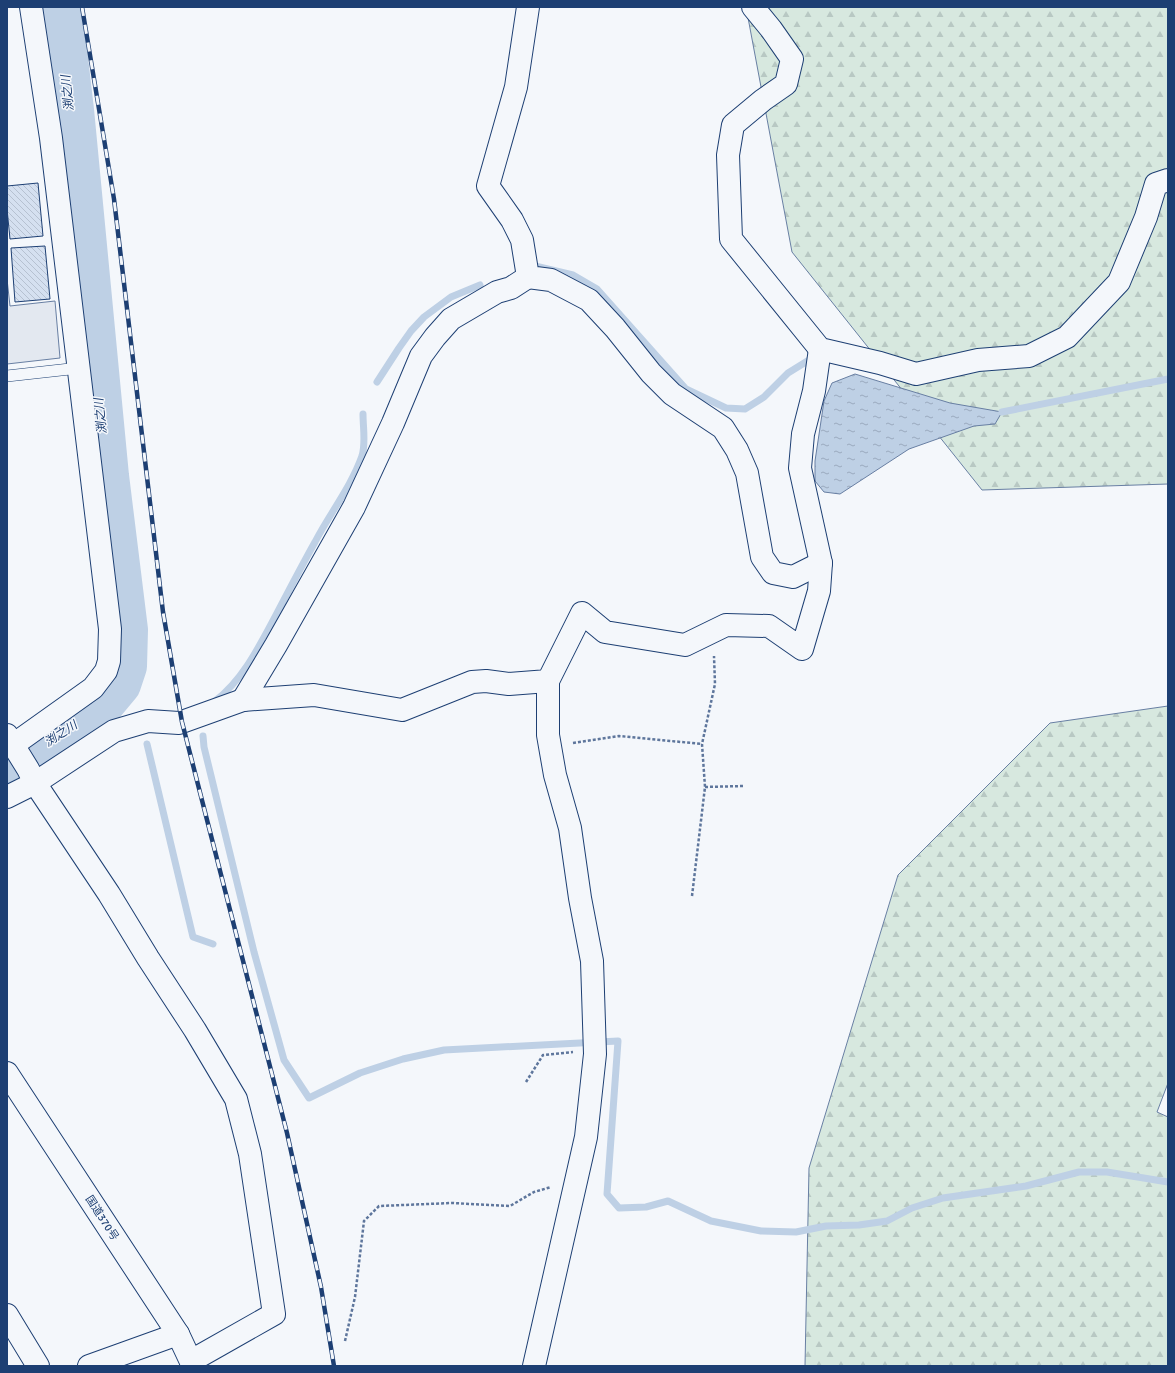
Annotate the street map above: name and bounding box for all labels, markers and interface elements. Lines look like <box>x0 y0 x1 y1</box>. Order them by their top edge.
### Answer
water label: 渕之川 <box>58 72 77 112</box>
water label: 渕之川 <box>91 395 110 435</box>
water label: 渕之川 <box>42 717 82 750</box>
street label: 国道370号 <box>83 1193 121 1243</box>

